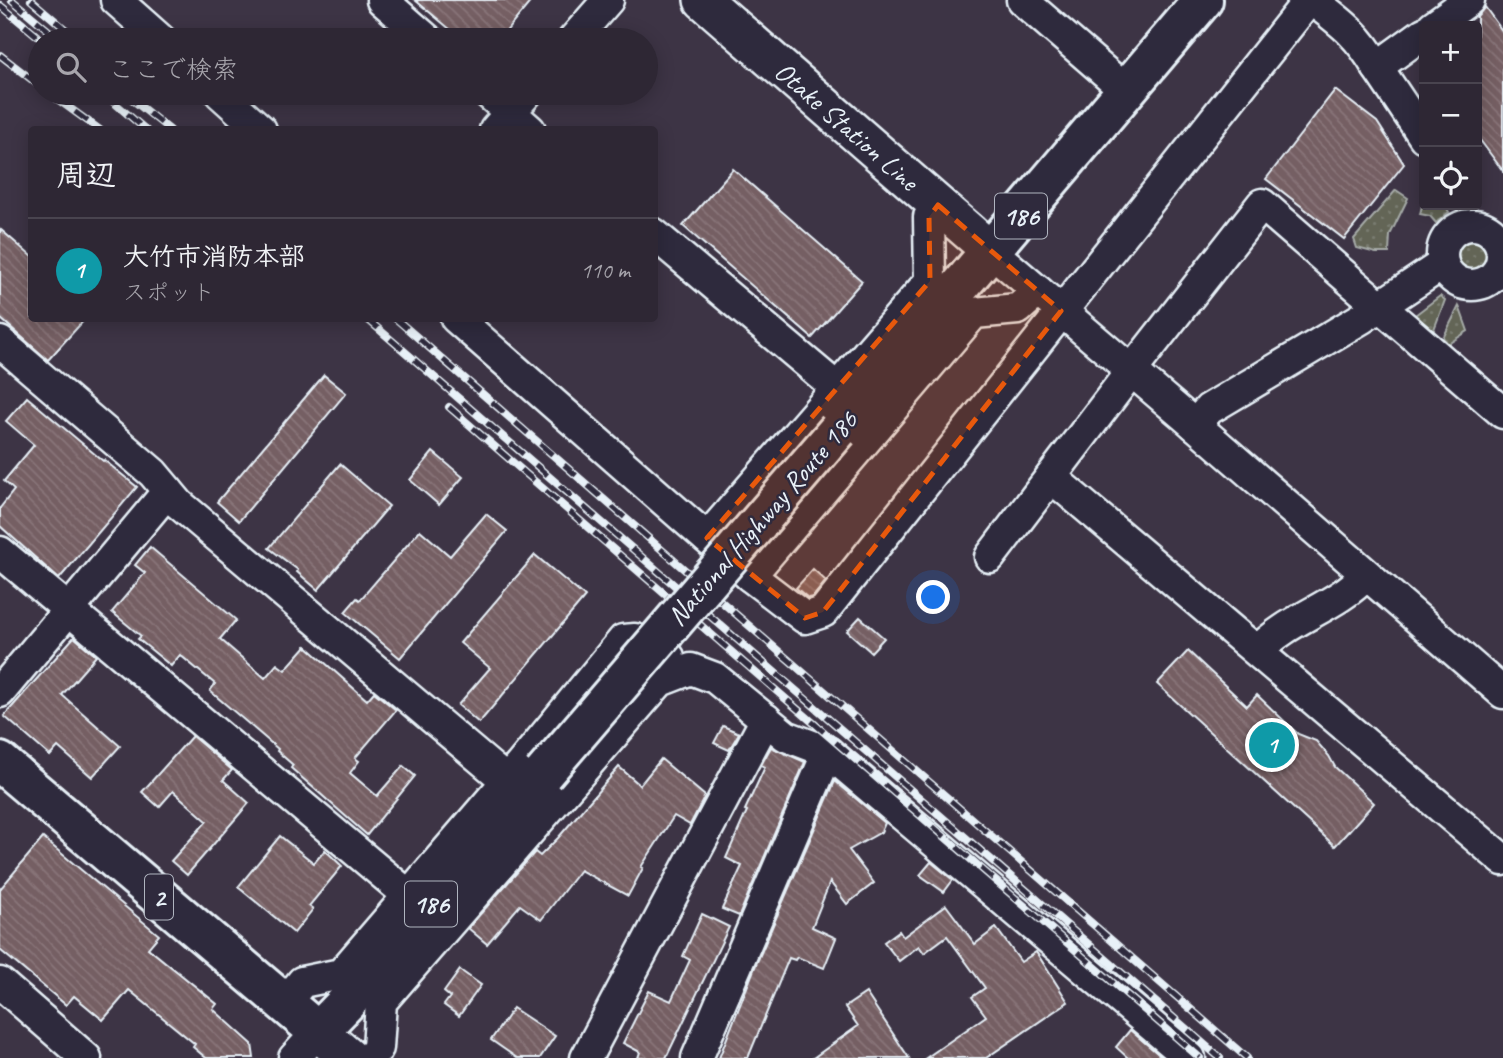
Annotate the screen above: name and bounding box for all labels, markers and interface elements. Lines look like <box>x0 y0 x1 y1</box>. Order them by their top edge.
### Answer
map controls <box>1419 21 1482 210</box>
button: + <box>1419 21 1482 84</box>
search box <box>28 28 658 105</box>
icon: search <box>52 48 90 86</box>
text: ここで検索 <box>108 53 238 86</box>
street label: Otake Station Line <box>768 53 928 199</box>
button: − <box>1419 84 1482 147</box>
button: locate <box>1419 147 1482 210</box>
text: 周辺 <box>56 156 116 194</box>
road number: 186 <box>995 194 1047 238</box>
text: 大竹市消防本部 <box>123 240 305 273</box>
text: 1 <box>74 256 84 285</box>
text: 110 m <box>581 256 630 285</box>
text: スポット <box>123 278 215 307</box>
street label: National Highway Route 186 <box>659 402 866 633</box>
your location <box>916 580 950 614</box>
pin: 1 <box>1249 719 1295 771</box>
road number: 2 <box>145 874 173 920</box>
road number: 186 <box>405 882 457 926</box>

